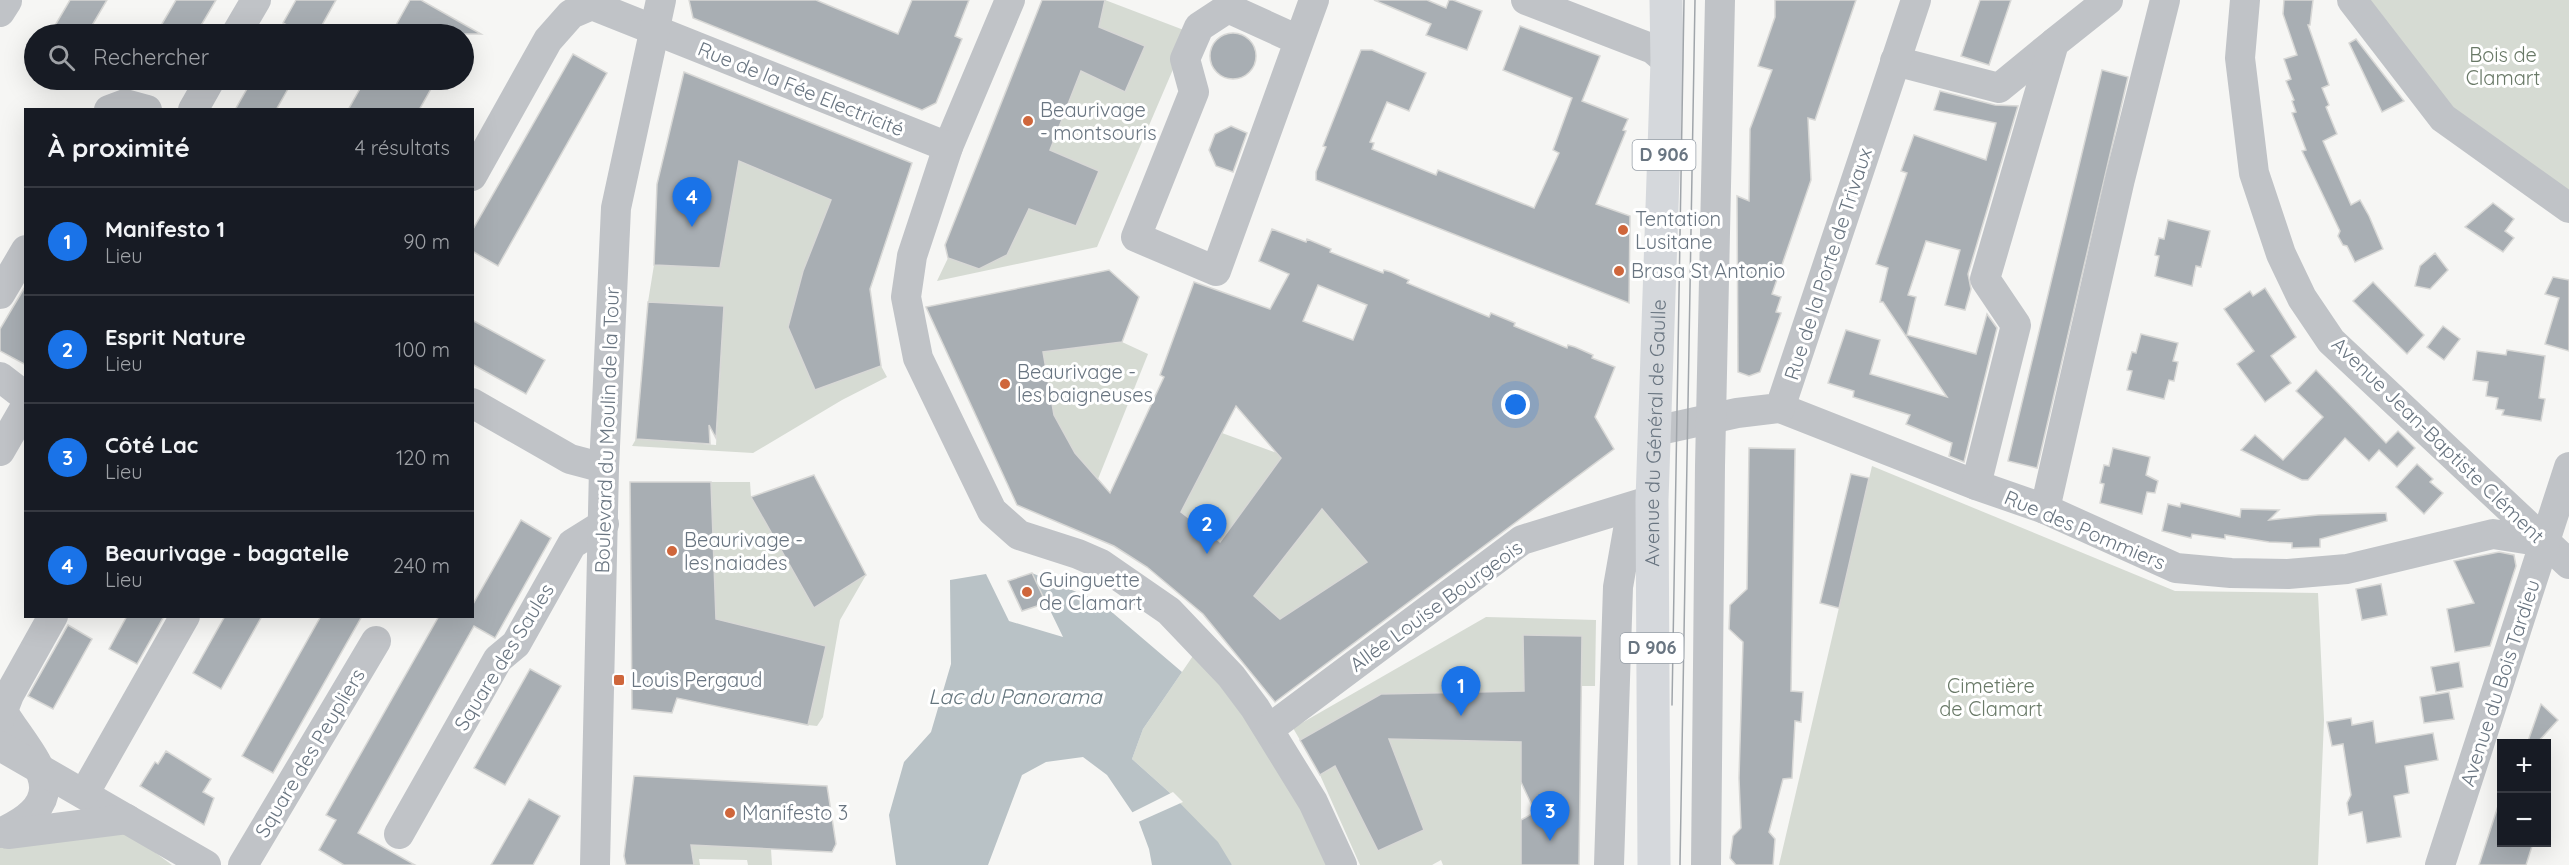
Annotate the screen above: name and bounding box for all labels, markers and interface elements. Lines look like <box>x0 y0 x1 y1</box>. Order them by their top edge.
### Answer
search box <box>24 24 474 90</box>
street label: Rue de la Fée Electricité <box>694 36 908 141</box>
icon: search <box>45 41 78 74</box>
park label: Bois de Clamart <box>2466 42 2541 90</box>
text: Rechercher <box>93 43 209 71</box>
place label: Beaurivage - montsouris <box>1040 97 1157 145</box>
marker: Beaurivage - montsouris <box>1021 114 1035 128</box>
text: À proximité <box>48 131 190 164</box>
text: 4 résultats <box>355 135 450 160</box>
road number: D 906 <box>1632 140 1696 170</box>
street label: Rue de la Porte de Trivaux <box>1778 145 1877 383</box>
pin: 4 <box>672 178 712 227</box>
place label: Tentation Lusitane <box>1635 206 1721 254</box>
text: Manifesto 1 <box>105 215 225 243</box>
marker: Tentation Lusitane <box>1616 223 1630 237</box>
text: 1 <box>64 229 71 254</box>
text: 90 m <box>403 229 450 254</box>
text: Lieu <box>105 243 143 268</box>
place label: Brasa St Antonio <box>1631 258 1785 283</box>
marker: Brasa St Antonio <box>1612 264 1626 278</box>
street label: Boulevard du Moulin de la Tour <box>589 286 624 574</box>
street label: Avenue du Général de Gaulle <box>1639 299 1671 567</box>
text: Esprit Nature <box>105 323 246 351</box>
street label: Avenue Jean-Baptiste Clément <box>2327 331 2550 548</box>
text: 2 <box>62 337 73 362</box>
text: 100 m <box>395 337 450 362</box>
text: Lieu <box>105 351 143 376</box>
place label: Beaurivage - les baigneuses <box>1017 359 1153 407</box>
marker: Beaurivage - les baigneuses <box>998 377 1012 391</box>
your location <box>1501 390 1530 419</box>
text: Côté Lac <box>105 431 198 459</box>
text: 3 <box>62 445 73 470</box>
text: 120 m <box>396 445 450 470</box>
text: Lieu <box>105 459 143 484</box>
street label: Rue des Pommiers <box>2001 484 2169 575</box>
pin: 2 <box>1188 504 1226 554</box>
place label: Beaurivage - les naiades <box>684 527 803 575</box>
street label: Allée Louise Bourgeois <box>1344 535 1527 677</box>
text: Beaurivage - bagatelle <box>105 539 349 567</box>
marker: Beaurivage - les naiades <box>665 544 679 558</box>
text: 4 <box>62 553 73 578</box>
text: 240 m <box>393 553 450 578</box>
text: Lieu <box>105 567 143 592</box>
place label: Guinguette de Clamart <box>1039 567 1143 615</box>
street label: Avenue du Bois Tardieu <box>2454 576 2545 789</box>
street label: Square des Saules <box>448 579 559 735</box>
marker: Guinguette de Clamart <box>1020 585 1034 599</box>
road number: D 906 <box>1620 633 1684 663</box>
street label: Square des Peupliers <box>249 664 370 842</box>
pin: 1 <box>1442 666 1480 716</box>
place label: Louis Pergaud <box>631 667 762 692</box>
marker: Louis Pergaud <box>612 673 626 687</box>
park label: Cimetière de Clamart <box>1939 673 2043 721</box>
water label: Lac du Panorama <box>928 683 1103 709</box>
map controls <box>2497 739 2551 847</box>
button: + <box>2497 739 2551 793</box>
pin: 3 <box>1530 792 1570 841</box>
button: − <box>2497 793 2551 847</box>
place label: Manifesto 3 <box>742 800 848 825</box>
marker: Manifesto 3 <box>723 806 737 820</box>

